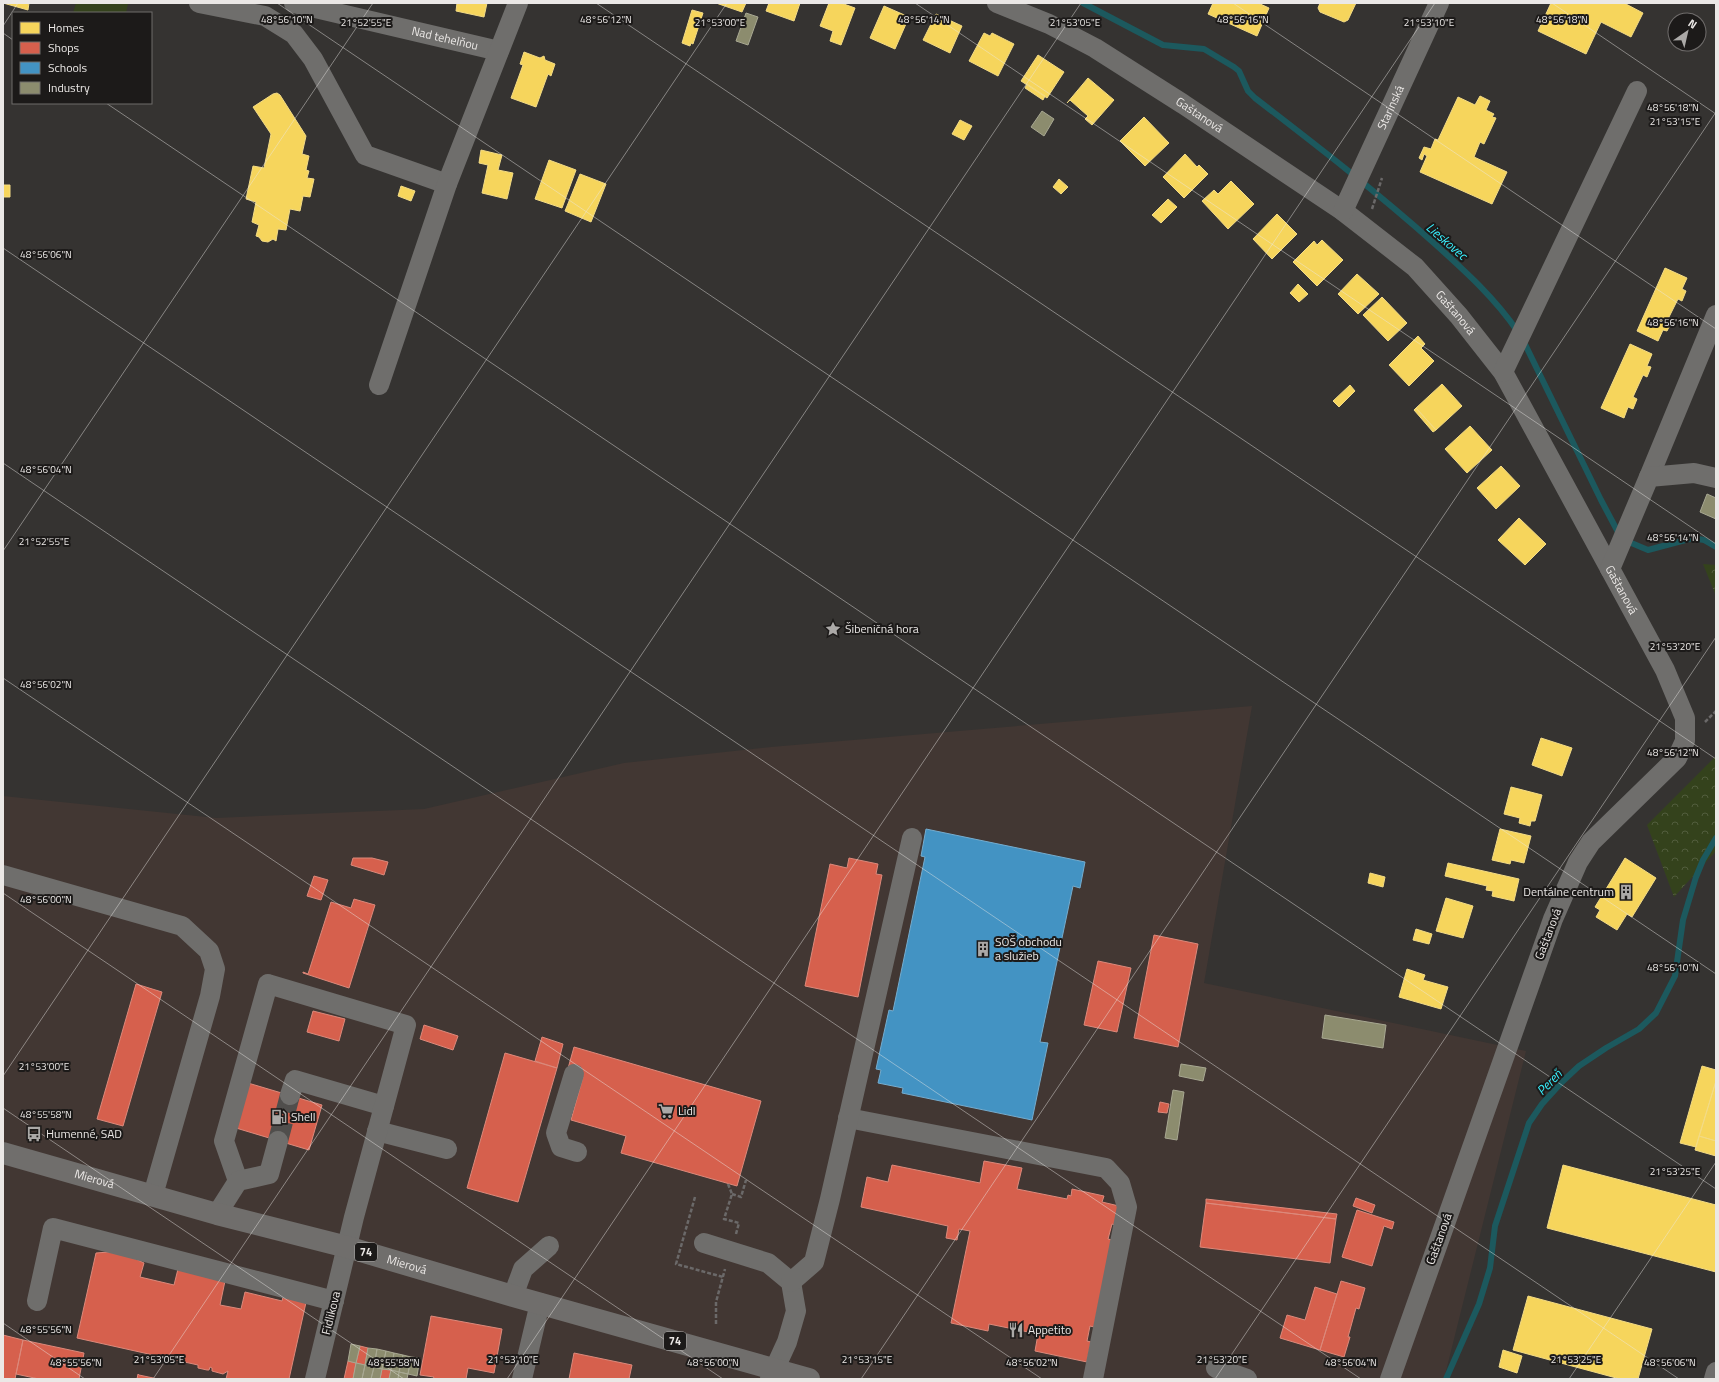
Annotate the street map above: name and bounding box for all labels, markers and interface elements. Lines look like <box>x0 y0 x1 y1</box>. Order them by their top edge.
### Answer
legend <box>12 12 152 104</box>
text: 48°56'10"N <box>261 12 313 27</box>
text: 48°56'12"N <box>580 12 632 27</box>
text: 48°56'14"N <box>898 12 950 27</box>
text: 48°56'16"N <box>1217 12 1269 27</box>
text: 48°56'18"N <box>1536 12 1588 27</box>
north arrow <box>1667 12 1707 52</box>
text: 21°52'55"E <box>341 15 392 30</box>
text: 21°53'00"E <box>695 15 746 30</box>
text: 21°53'05"E <box>1050 15 1101 30</box>
text: 21°53'10"E <box>1404 15 1455 30</box>
text: N <box>1685 15 1700 32</box>
text: Homes <box>48 18 84 37</box>
street label: Nad tehelňou <box>410 21 480 55</box>
text: Shops <box>48 38 80 57</box>
text: Schools <box>48 58 88 77</box>
text: Industry <box>48 78 90 97</box>
street label: Starinská <box>1372 82 1409 133</box>
street label: Gaštanová <box>1172 92 1227 137</box>
text: 48°56'18"N <box>1647 100 1699 115</box>
text: 21°53'15"E <box>1650 114 1701 129</box>
water label: Lieskovec <box>1422 217 1473 266</box>
text: 48°56'06"N <box>20 247 72 262</box>
street label: Gaštanová <box>1431 286 1480 339</box>
text: 48°56'16"N <box>1647 315 1699 330</box>
text: 48°56'04"N <box>20 462 72 477</box>
text: 48°56'14"N <box>1647 530 1699 545</box>
text: 21°52'55"E <box>19 534 70 549</box>
street label: Gaštanová <box>1601 562 1643 618</box>
place label: Šibeničná hora <box>845 619 919 638</box>
place icon: Šibeničná hora <box>824 620 842 638</box>
text: 21°53'20"E <box>1650 639 1701 654</box>
text: 48°56'02"N <box>20 677 72 692</box>
text: 48°56'12"N <box>1647 745 1699 760</box>
place label: Dentálne centrum <box>1523 882 1614 901</box>
building icon: Dentálne centrum <box>1617 883 1635 901</box>
text: 48°56'00"N <box>20 892 72 907</box>
street label: Gaštanová <box>1529 905 1566 962</box>
place label: SOŠ obchodu a služieb <box>995 932 1062 965</box>
building icon: SOŠ obchodu a služieb <box>974 940 992 958</box>
text: 48°56'10"N <box>1647 960 1699 975</box>
text: 21°53'00"E <box>19 1059 70 1074</box>
water label: Pereň <box>1532 1063 1568 1100</box>
place label: Lidl <box>678 1101 696 1120</box>
supermarket icon: Lidl <box>657 1102 675 1120</box>
text: 48°55'58"N <box>20 1107 72 1122</box>
place label: Shell <box>291 1107 316 1126</box>
fuel station icon: Shell <box>270 1108 288 1126</box>
place label: Humenné, SAD <box>46 1124 122 1143</box>
bus stop icon: Humenné, SAD <box>25 1125 43 1143</box>
street label: Mierová <box>72 1164 117 1193</box>
text: 21°53'25"E <box>1650 1164 1701 1179</box>
street label: Gaštanová <box>1420 1210 1457 1267</box>
road number: 74 <box>355 1243 377 1261</box>
street label: Mierová <box>385 1249 429 1279</box>
street label: Fidlikova <box>316 1289 345 1337</box>
place label: Appetito <box>1028 1320 1071 1339</box>
restaurant icon: Appetito <box>1007 1321 1025 1339</box>
text: 48°55'56"N <box>20 1322 72 1337</box>
road number: 74 <box>664 1332 686 1350</box>
text: 21°53'05"E <box>134 1352 185 1367</box>
text: 21°53'10"E <box>488 1352 539 1367</box>
text: 21°53'15"E <box>842 1352 893 1367</box>
text: 21°53'20"E <box>1197 1352 1248 1367</box>
text: 21°53'25"E <box>1551 1352 1602 1367</box>
text: 48°55'56"N <box>50 1355 102 1370</box>
text: 48°55'58"N <box>368 1355 420 1370</box>
text: 48°56'00"N <box>687 1355 739 1370</box>
text: 48°56'02"N <box>1006 1355 1058 1370</box>
text: 48°56'04"N <box>1325 1355 1377 1370</box>
text: 48°56'06"N <box>1644 1355 1696 1370</box>

